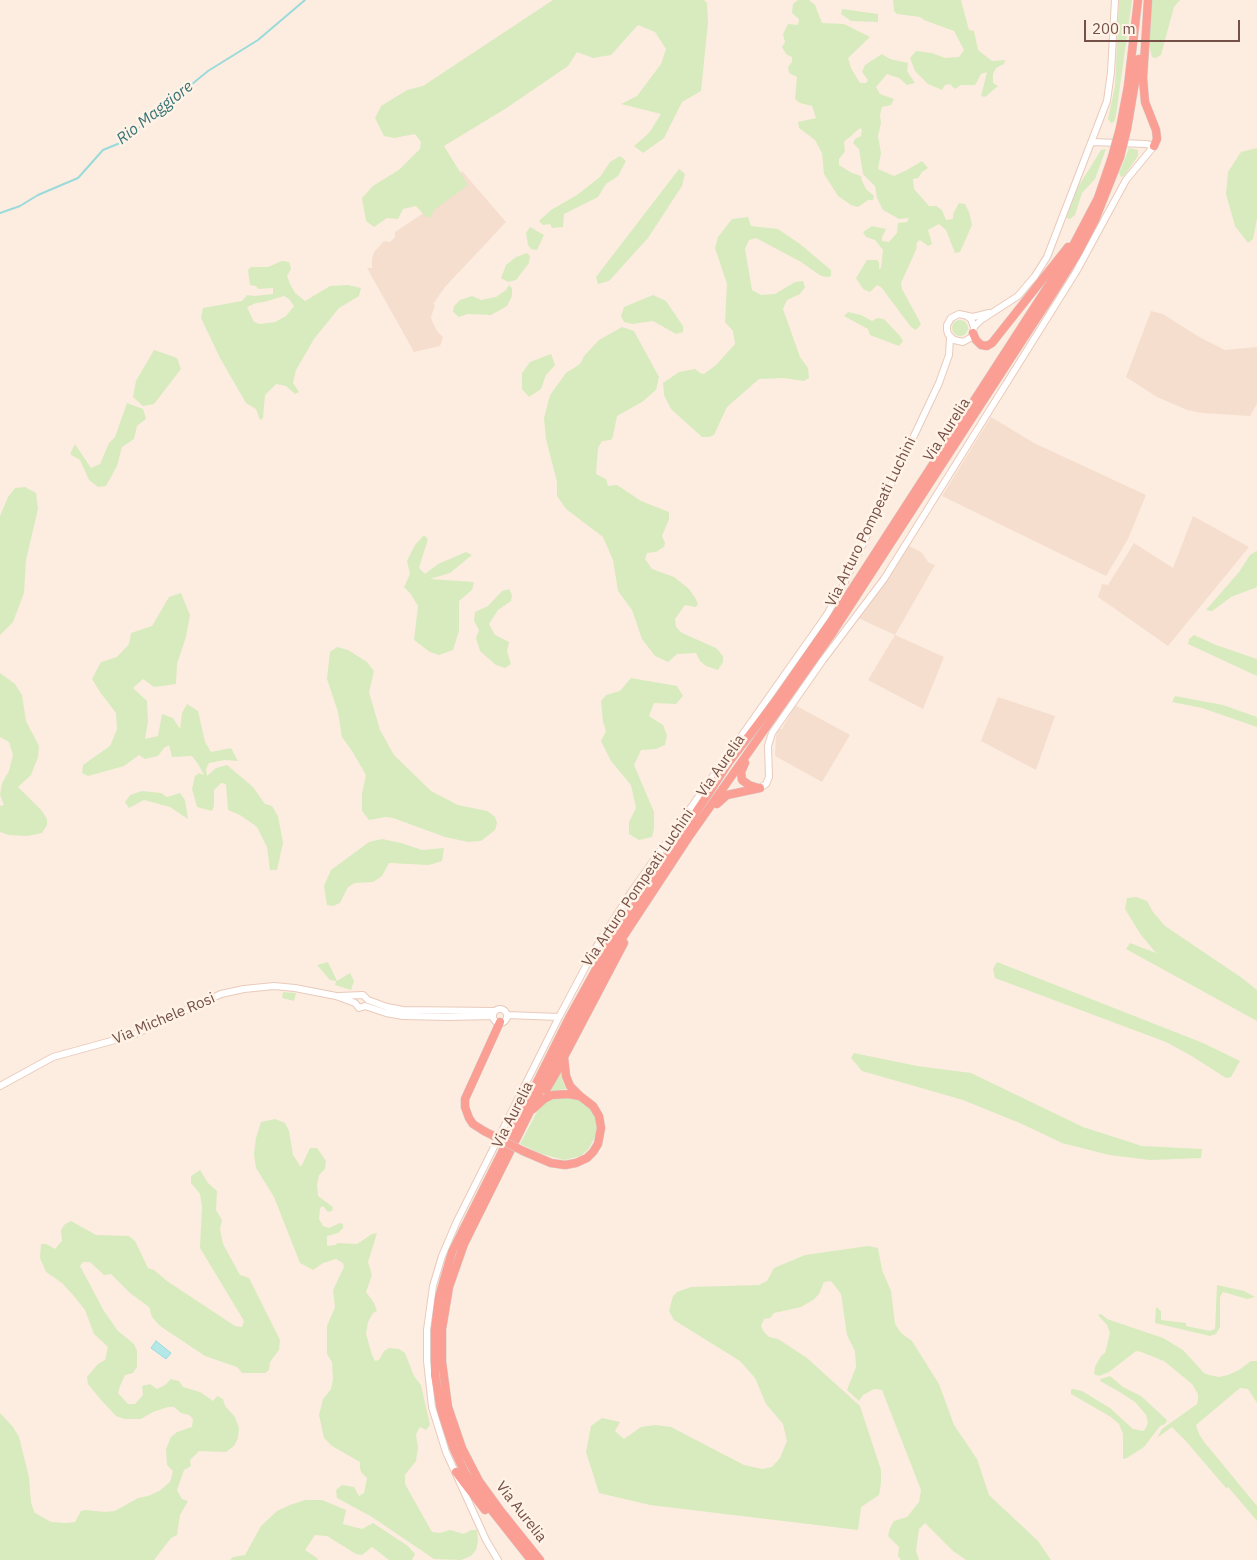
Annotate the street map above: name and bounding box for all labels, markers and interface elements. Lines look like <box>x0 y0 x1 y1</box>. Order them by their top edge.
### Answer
scale bar <box>1087 10 1243 42</box>
text: 200 m <box>1092 19 1136 38</box>
water label: Rio Maggiore <box>113 77 197 149</box>
street label: Via Aurelia <box>920 395 974 465</box>
street label: Via Arturo Pompeati Luchini <box>822 434 920 610</box>
street label: Via Aurelia <box>693 731 749 801</box>
street label: Via Arturo Pompeati Luchini <box>578 806 698 970</box>
street label: Via Michele Rosi <box>110 989 218 1049</box>
street label: Via Aurelia <box>489 1079 537 1151</box>
street label: Via Aurelia <box>492 1478 550 1546</box>

